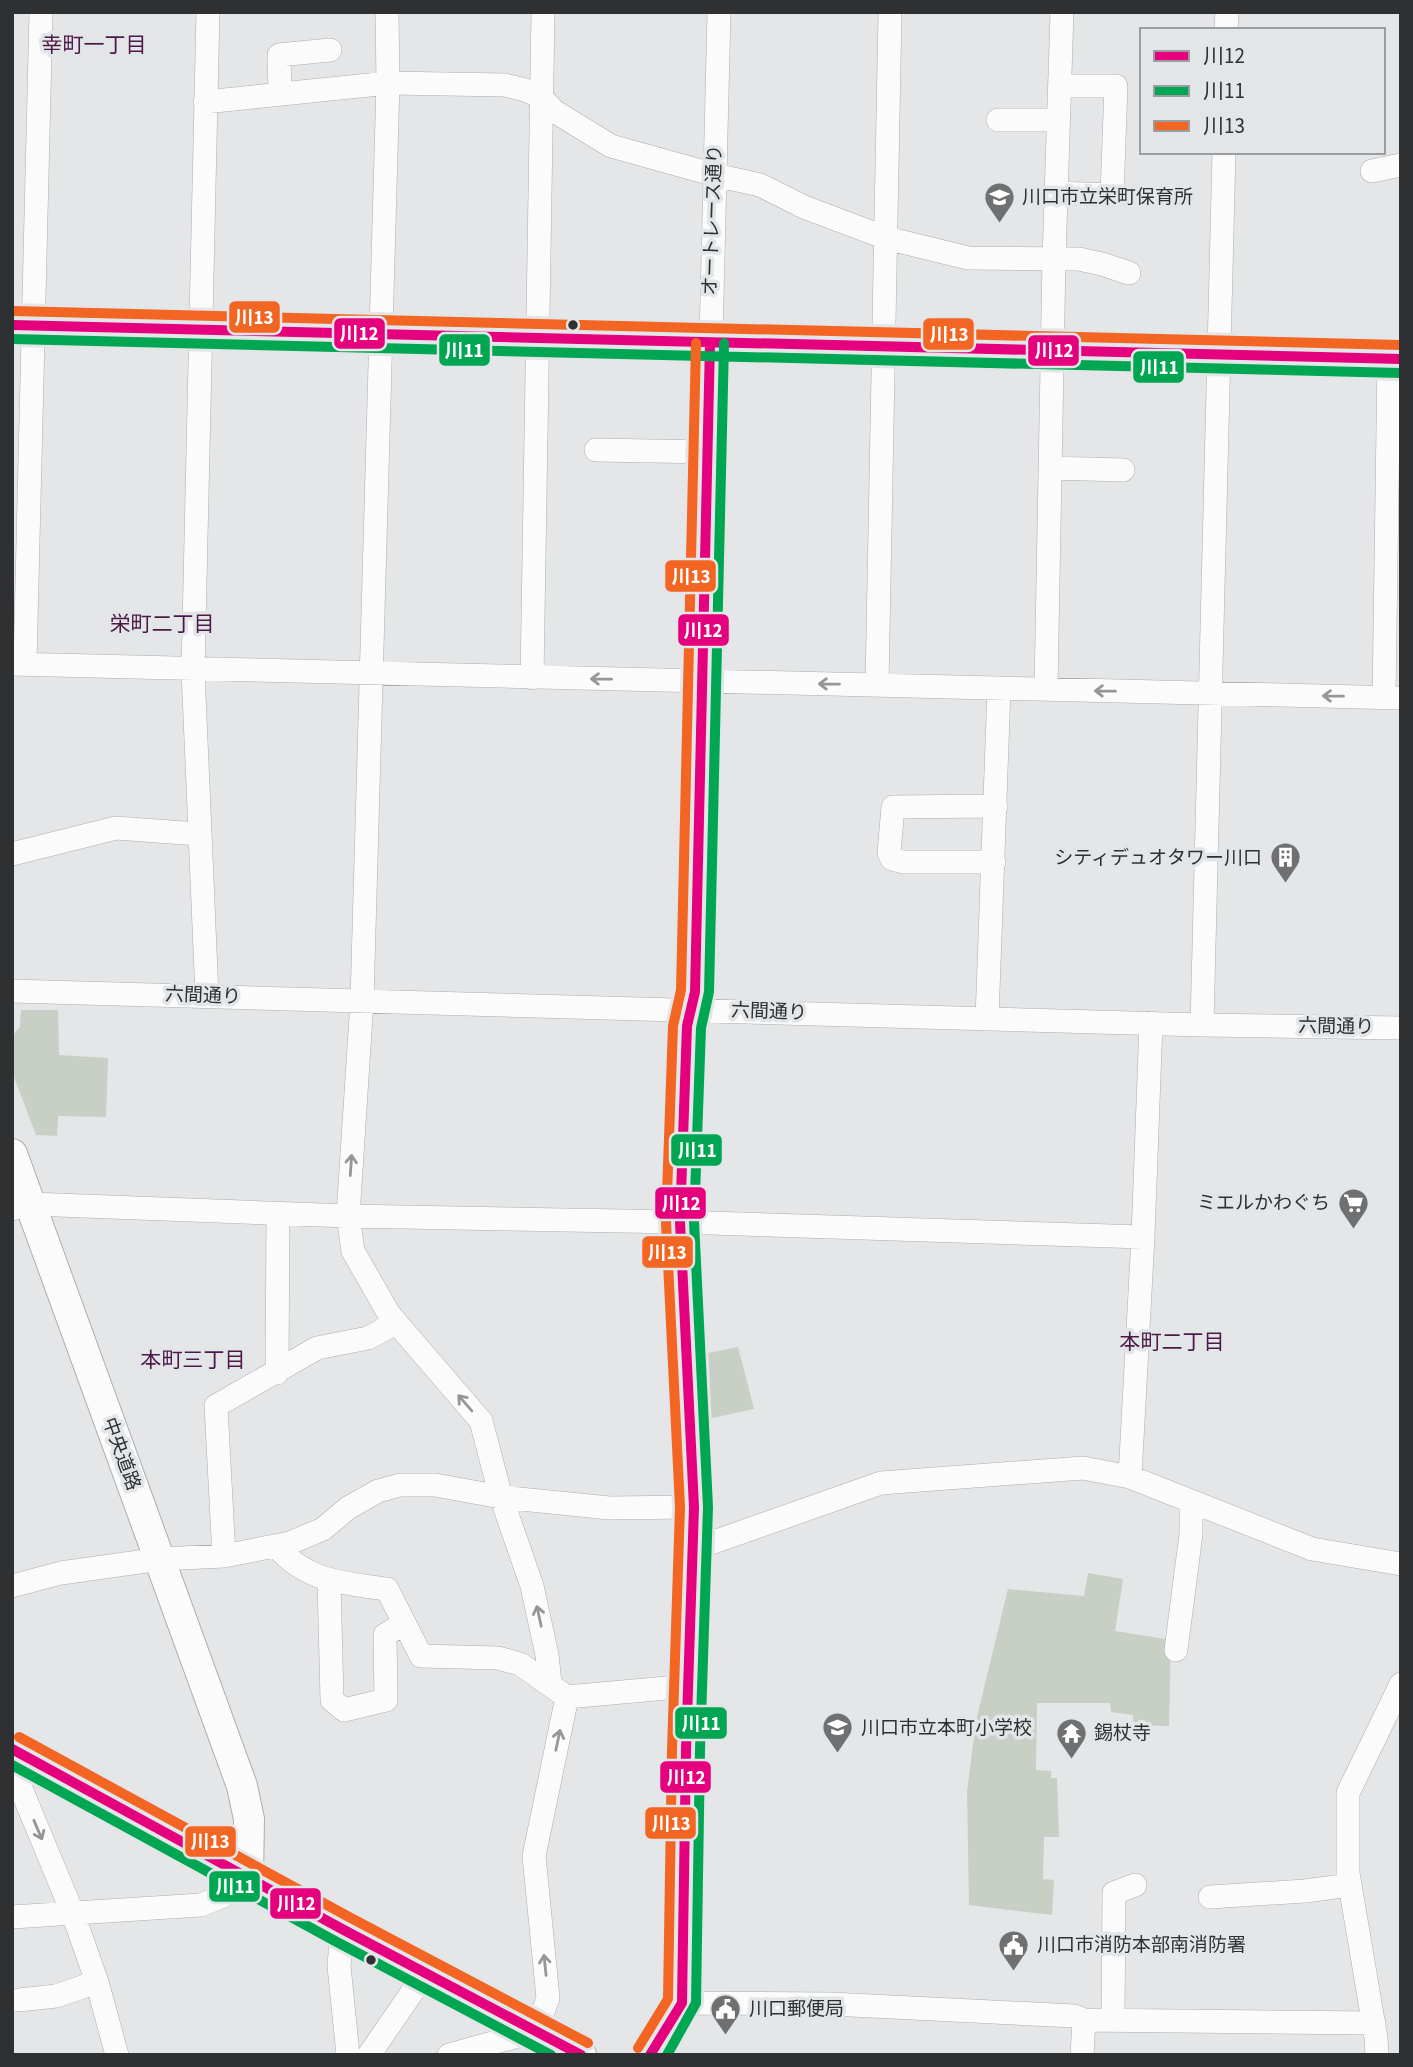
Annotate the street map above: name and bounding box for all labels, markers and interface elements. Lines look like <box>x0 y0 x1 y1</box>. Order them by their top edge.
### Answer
legend <box>1140 28 1385 154</box>
district label: 幸町一丁目 <box>42 30 147 60</box>
text: 川12 <box>1203 41 1245 71</box>
text: 川11 <box>1203 76 1245 106</box>
text: 川13 <box>1203 111 1245 141</box>
street label: オートレース通り <box>697 144 729 296</box>
school or university icon: 川口市立栄町保育所 <box>982 180 1016 224</box>
place label: 川口市立栄町保育所 <box>1022 184 1193 211</box>
line badge: 川13 <box>228 300 281 334</box>
text: 川13 <box>234 305 274 332</box>
line badge: 川12 <box>333 317 386 350</box>
line badge: 川13 <box>922 317 975 351</box>
unlabelled marker <box>566 318 580 332</box>
text: 川12 <box>339 321 379 348</box>
text: 川13 <box>929 322 969 349</box>
line badge: 川11 <box>438 333 491 367</box>
line badge: 川12 <box>1027 334 1080 367</box>
text: 川11 <box>444 338 484 365</box>
text: 川12 <box>1034 338 1074 365</box>
line badge: 川11 <box>1132 350 1185 384</box>
text: 川11 <box>1139 355 1179 382</box>
line badge: 川13 <box>664 559 717 593</box>
text: 川13 <box>671 564 711 591</box>
district label: 栄町二丁目 <box>110 609 215 639</box>
line badge: 川12 <box>677 613 730 647</box>
text: 川12 <box>683 618 723 645</box>
one-way arrow <box>590 672 613 686</box>
one-way arrow <box>817 677 840 691</box>
one-way arrow <box>1094 684 1117 698</box>
one-way arrow <box>1321 689 1344 703</box>
building icon: シティデュオタワー川口 <box>1268 841 1302 885</box>
place label: シティデュオタワー川口 <box>1054 845 1262 872</box>
street label: 六間通り <box>165 981 241 1011</box>
street label: 六間通り <box>731 997 807 1027</box>
street label: 六間通り <box>1298 1013 1374 1041</box>
line badge: 川11 <box>670 1133 723 1167</box>
text: 川11 <box>677 1138 717 1165</box>
one-way arrow <box>345 1154 358 1176</box>
line badge: 川12 <box>654 1186 707 1220</box>
supermarket icon: ミエルかわぐち <box>1336 1186 1370 1230</box>
place label: ミエルかわぐち <box>1197 1190 1330 1217</box>
text: 川12 <box>661 1191 701 1218</box>
line badge: 川13 <box>641 1235 694 1269</box>
text: 川13 <box>647 1240 687 1267</box>
district label: 本町二丁目 <box>1120 1327 1225 1357</box>
district label: 本町三丁目 <box>141 1345 246 1375</box>
one-way arrow <box>457 1394 473 1412</box>
street label: 中央道路 <box>95 1414 147 1494</box>
one-way arrow <box>531 1605 545 1628</box>
line badge: 川11 <box>674 1706 728 1740</box>
text: 川11 <box>681 1711 721 1738</box>
school or university icon: 川口市立本町小学校 <box>821 1711 855 1755</box>
place label: 川口市立本町小学校 <box>861 1715 1032 1742</box>
temple icon: 錫杖寺 <box>1054 1716 1088 1760</box>
place label: 錫杖寺 <box>1094 1720 1151 1747</box>
one-way arrow <box>552 1729 566 1752</box>
line badge: 川12 <box>659 1760 712 1794</box>
text: 川12 <box>666 1765 706 1792</box>
line badge: 川13 <box>644 1806 697 1840</box>
text: 川13 <box>651 1811 691 1838</box>
one-way arrow <box>33 1819 46 1841</box>
line badge: 川13 <box>184 1825 237 1858</box>
text: 川13 <box>190 1829 230 1856</box>
line badge: 川11 <box>208 1870 261 1903</box>
text: 川11 <box>215 1874 255 1901</box>
line badge: 川12 <box>269 1887 322 1920</box>
text: 川12 <box>276 1891 316 1918</box>
public building icon: 川口市消防本部南消防署 <box>997 1928 1031 1972</box>
place label: 川口市消防本部南消防署 <box>1037 1932 1246 1959</box>
unlabelled marker <box>364 1953 378 1967</box>
one-way arrow <box>538 1954 551 1977</box>
public building icon: 川口郵便局 <box>709 1992 743 2036</box>
place label: 川口郵便局 <box>749 1996 844 2023</box>

